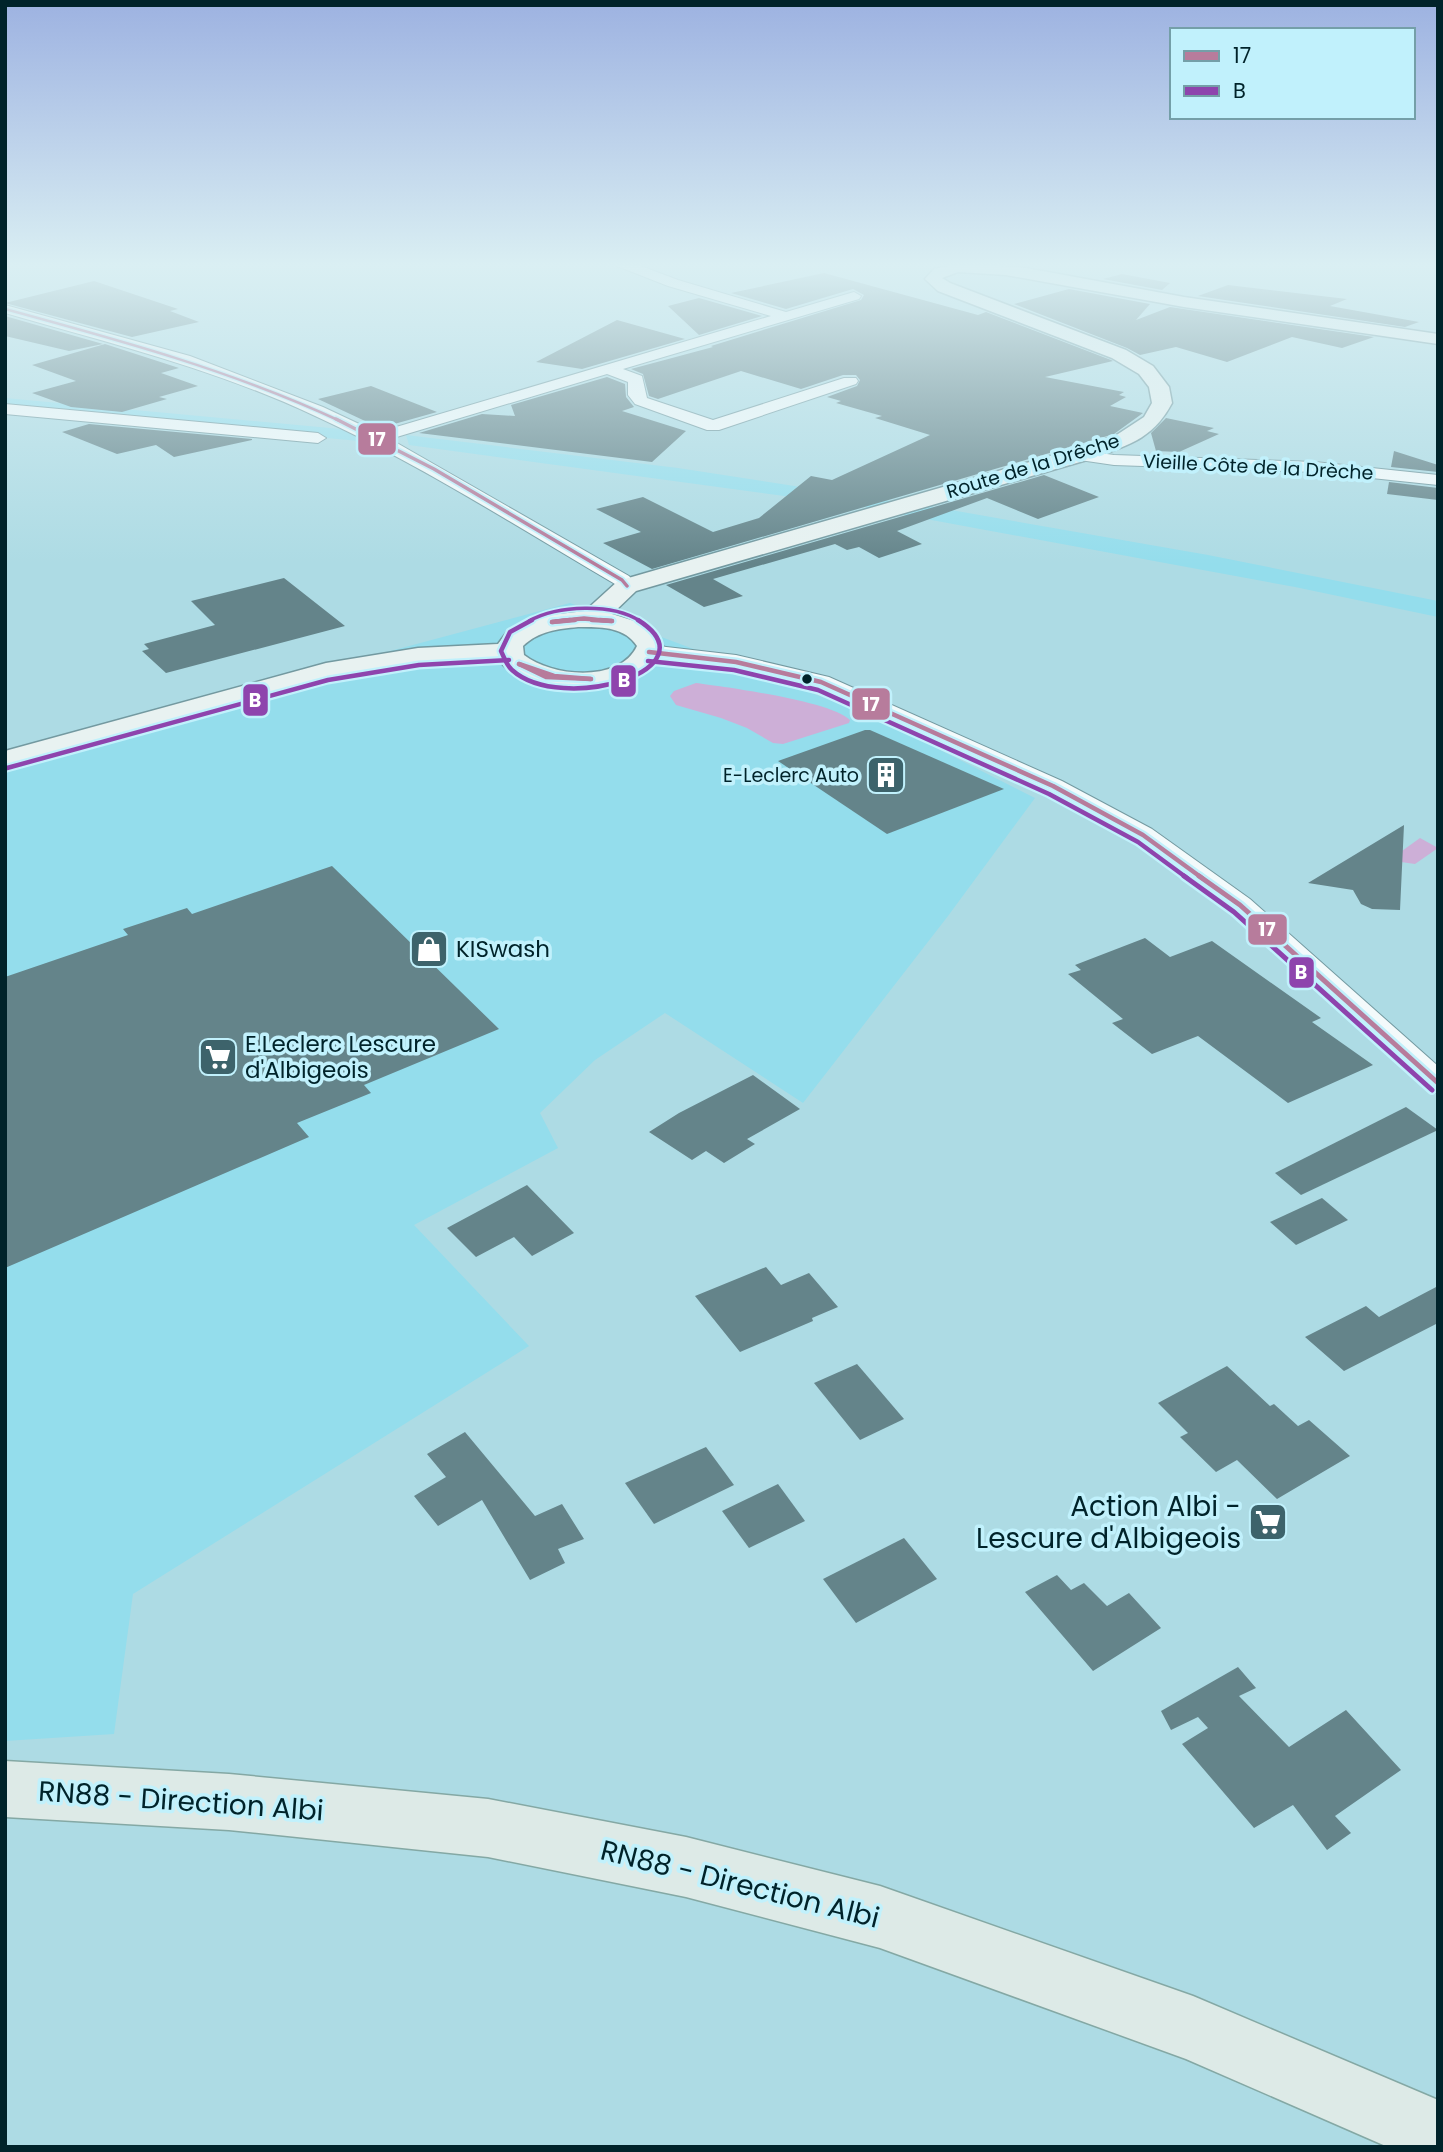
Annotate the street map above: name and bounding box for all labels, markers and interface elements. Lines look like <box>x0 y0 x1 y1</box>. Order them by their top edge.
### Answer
legend <box>1170 28 1415 119</box>
text: 17 <box>1233 41 1251 70</box>
text: B <box>1233 76 1246 105</box>
line badge: 17 <box>357 422 397 456</box>
text: 17 <box>368 426 386 453</box>
street label: Route de la Drêche <box>943 427 1123 505</box>
street label: Vieille Côte de la Drèche <box>1142 447 1374 487</box>
line badge: B <box>610 664 637 698</box>
text: B <box>618 667 630 694</box>
unlabelled marker <box>800 672 814 686</box>
line badge: B <box>242 683 269 717</box>
text: B <box>249 687 261 714</box>
line badge: 17 <box>851 687 891 721</box>
text: 17 <box>862 691 880 718</box>
building icon: E-Leclerc Auto <box>865 754 907 796</box>
place label: E-Leclerc Auto <box>723 762 859 789</box>
line badge: 17 <box>1247 913 1288 946</box>
text: 17 <box>1258 916 1276 943</box>
shop icon: KISwash <box>408 928 450 970</box>
place label: KISwash <box>456 933 550 965</box>
line badge: B <box>1288 956 1315 989</box>
text: B <box>1295 959 1307 986</box>
place label: E.Leclerc Lescure d'Albigeois <box>245 1028 436 1086</box>
supermarket icon: E.Leclerc Lescure d'Albigeois <box>197 1036 239 1078</box>
place label: Action Albi - Lescure d'Albigeois <box>976 1487 1241 1558</box>
supermarket icon: Action Albi - Lescure d'Albigeois <box>1247 1501 1289 1543</box>
street label: RN88 - Direction Albi <box>37 1772 325 1830</box>
street label: RN88 - Direction Albi <box>597 1830 883 1938</box>

